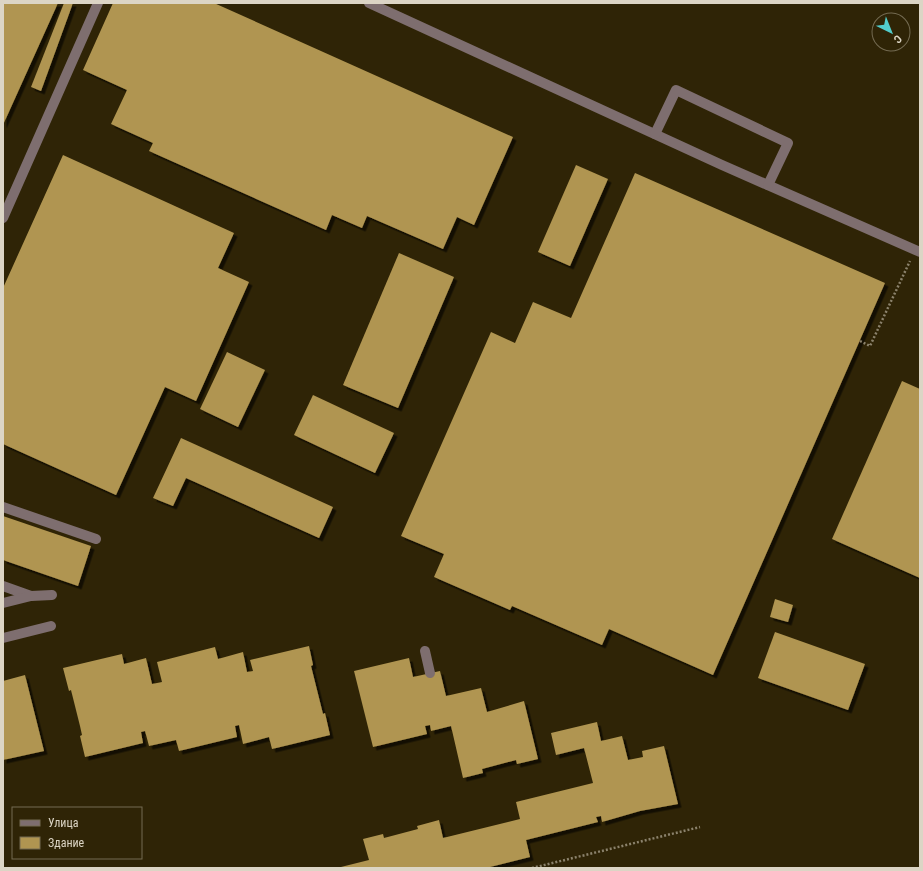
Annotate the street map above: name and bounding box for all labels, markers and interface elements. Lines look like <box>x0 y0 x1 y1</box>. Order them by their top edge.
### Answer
north arrow <box>871 12 911 52</box>
text: С <box>891 32 904 46</box>
legend <box>12 807 142 859</box>
text: Улица <box>48 816 79 830</box>
text: Здание <box>48 836 85 850</box>

